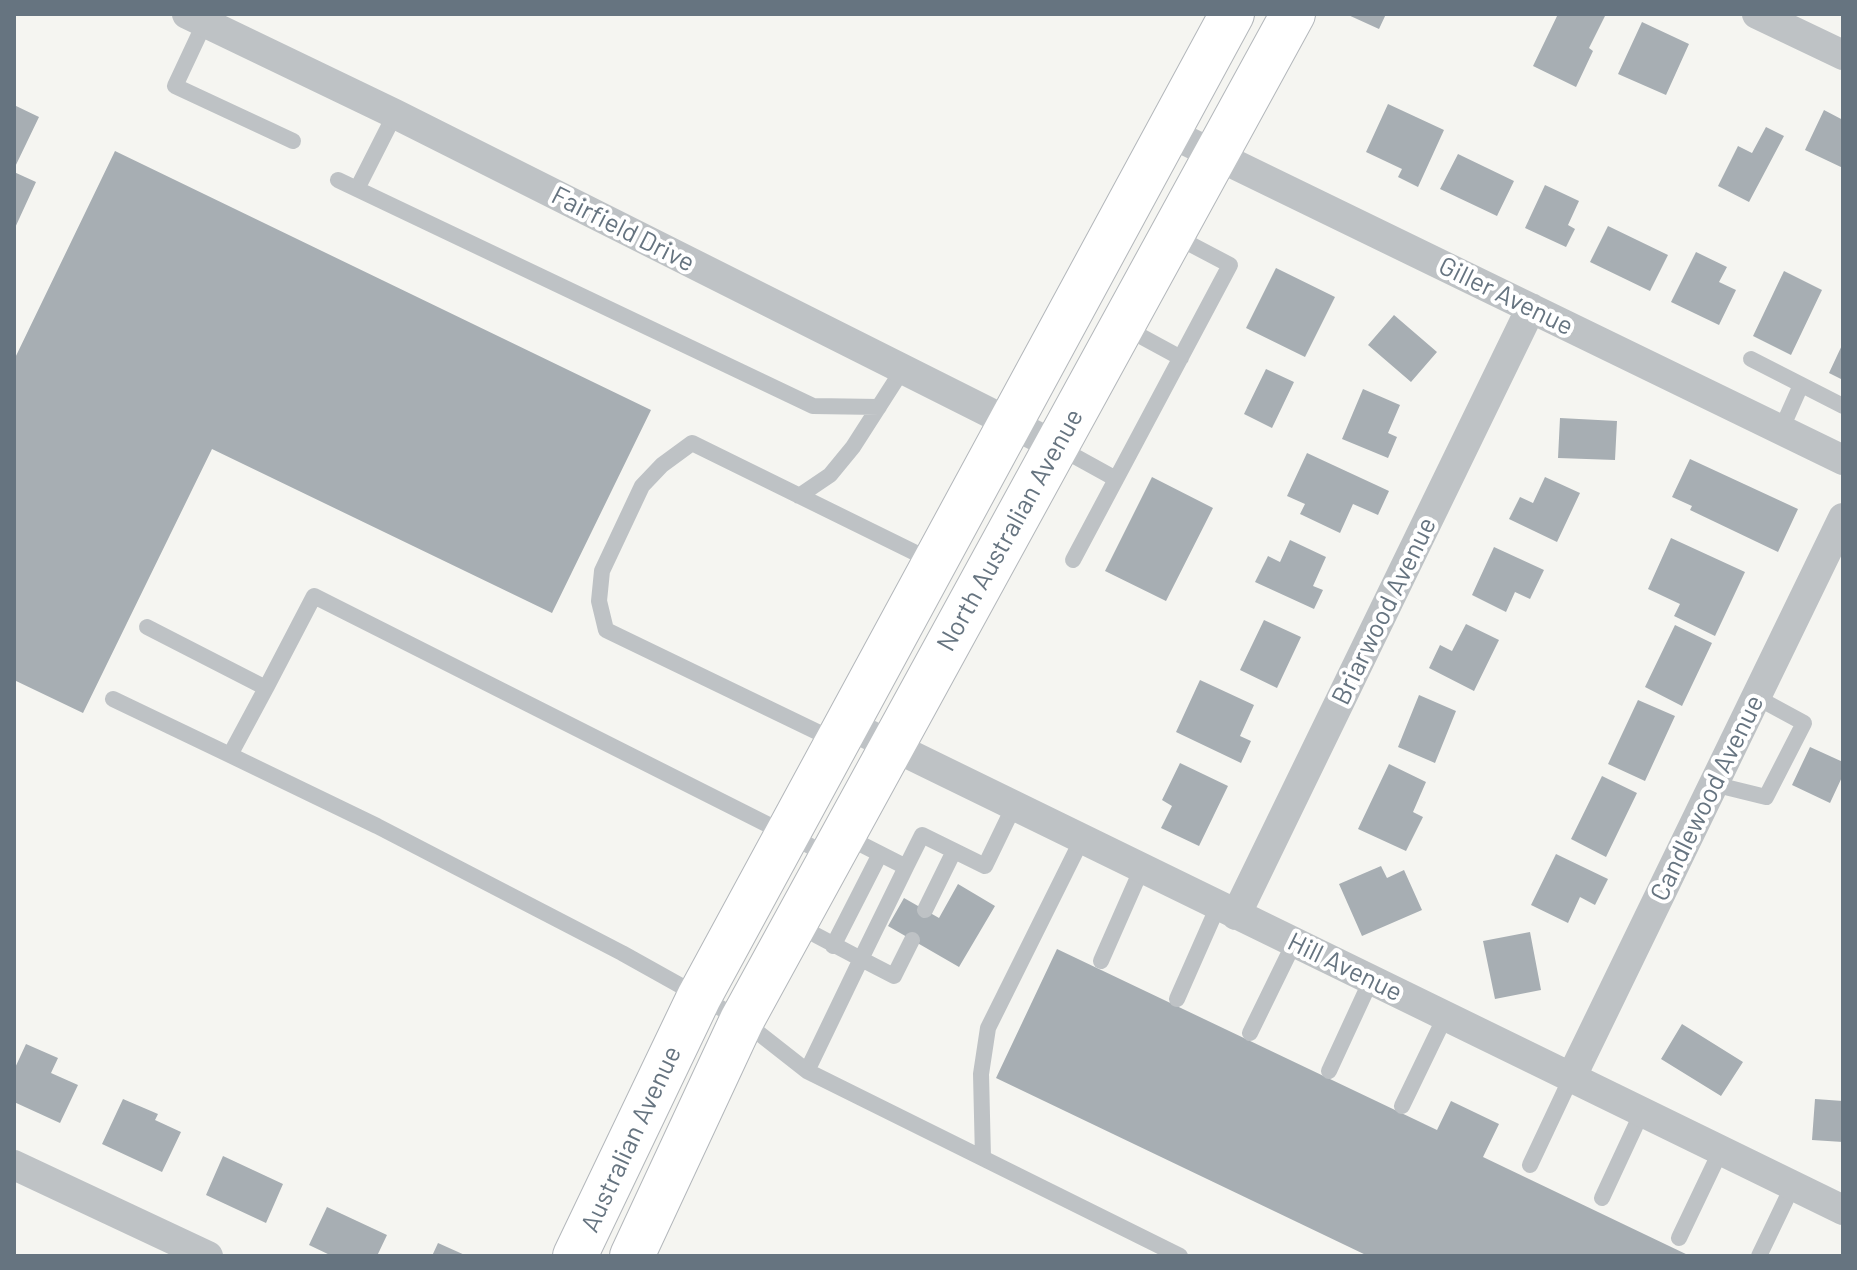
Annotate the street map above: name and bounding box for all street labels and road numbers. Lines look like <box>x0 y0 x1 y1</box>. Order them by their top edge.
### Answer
street label: Fairfield Drive <box>546 180 700 278</box>
street label: Giller Avenue <box>1434 250 1578 342</box>
street label: North Australian Avenue <box>930 403 1090 657</box>
street label: Briarwood Avenue <box>1325 512 1443 710</box>
street label: Candlewood Avenue <box>1644 690 1770 906</box>
street label: Hill Avenue <box>1283 926 1407 1008</box>
street label: Australian Avenue <box>574 1041 688 1237</box>

